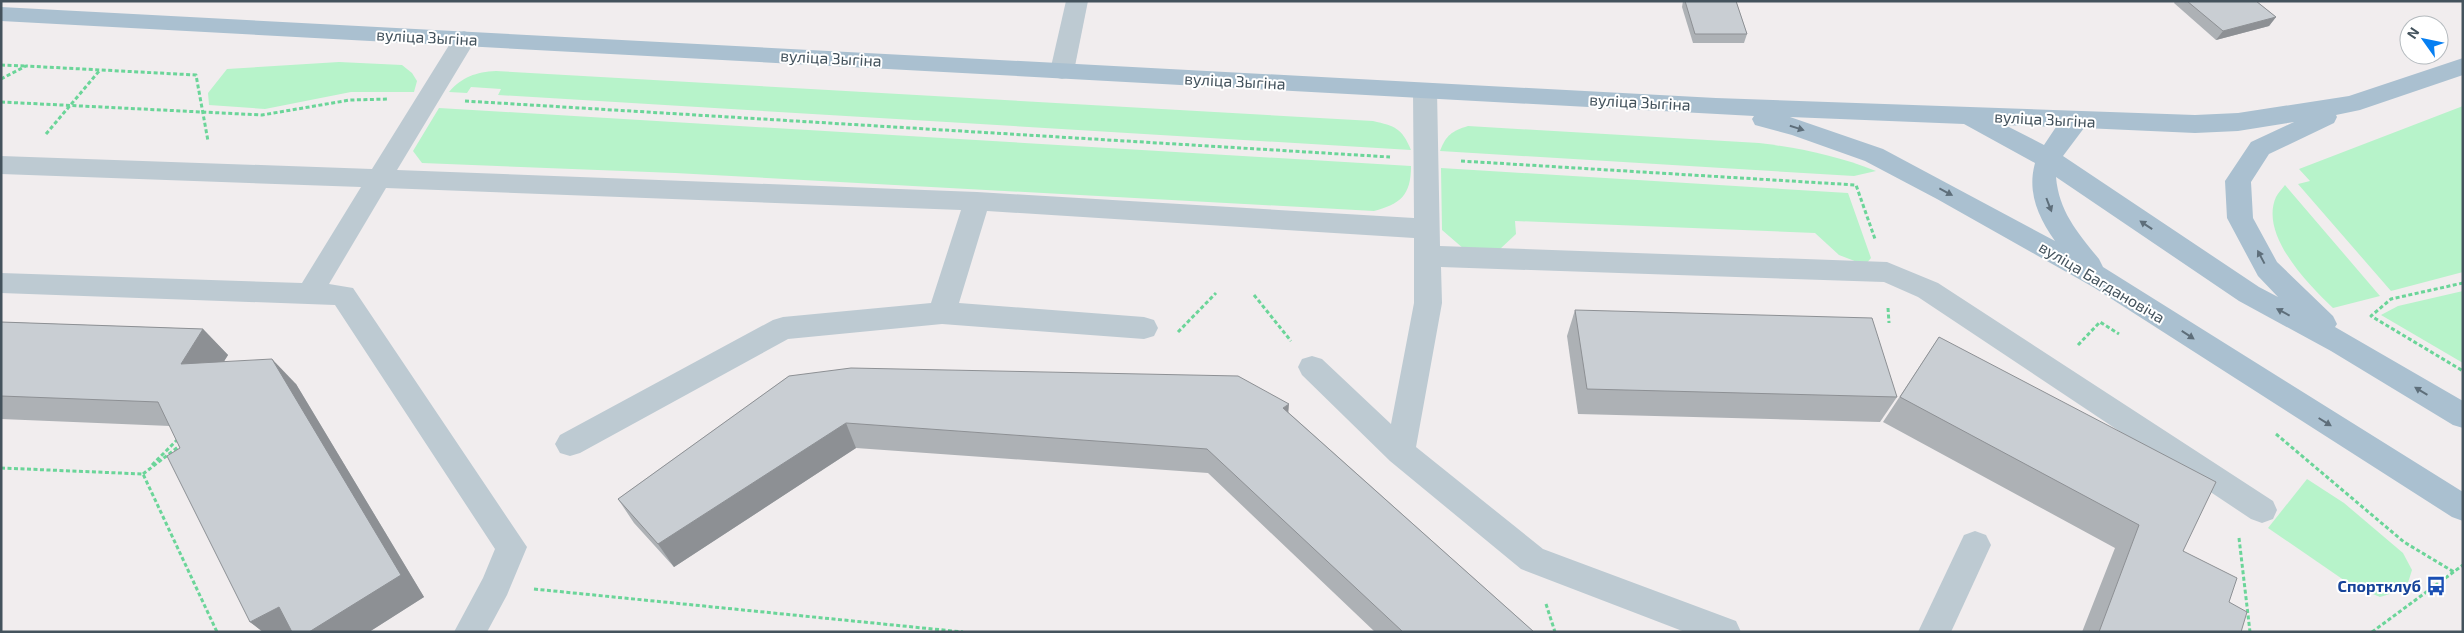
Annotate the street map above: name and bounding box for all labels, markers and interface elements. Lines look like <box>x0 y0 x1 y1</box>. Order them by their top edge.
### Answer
north arrow <box>2399 15 2449 65</box>
street label: вуліца Зыгіна <box>376 24 478 50</box>
text: N <box>2403 24 2423 42</box>
street label: вуліца Зыгіна <box>780 45 882 71</box>
street label: вуліца Зыгіна <box>1184 68 1286 94</box>
street label: вуліца Зыгіна <box>1589 89 1691 115</box>
street label: вуліца Зыгіна <box>1994 106 2096 132</box>
one-way arrow <box>1790 124 1805 132</box>
one-way arrow <box>1939 188 1953 196</box>
one-way arrow <box>2045 198 2053 213</box>
one-way arrow <box>2139 220 2153 230</box>
street label: вуліца Багдановіча <box>2035 237 2169 327</box>
one-way arrow <box>2257 249 2265 264</box>
one-way arrow <box>2276 308 2290 316</box>
one-way arrow <box>2181 330 2195 340</box>
one-way arrow <box>2414 387 2428 396</box>
one-way arrow <box>2318 418 2332 427</box>
bus stop icon: Спортклуб <box>2425 575 2447 597</box>
place label: Спортклуб <box>2338 576 2421 595</box>

